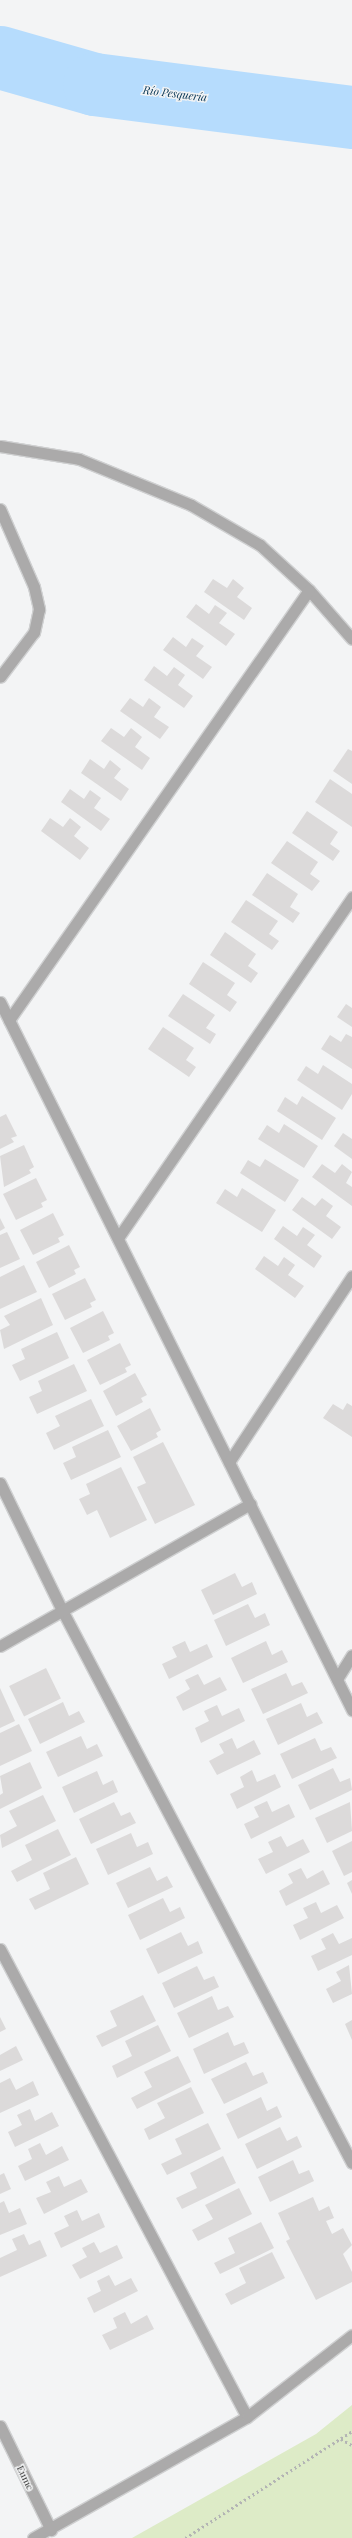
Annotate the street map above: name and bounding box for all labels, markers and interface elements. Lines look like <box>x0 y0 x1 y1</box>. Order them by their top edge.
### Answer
water label: Río Pesquería <box>142 84 208 104</box>
street label: Eume <box>14 2464 36 2492</box>

